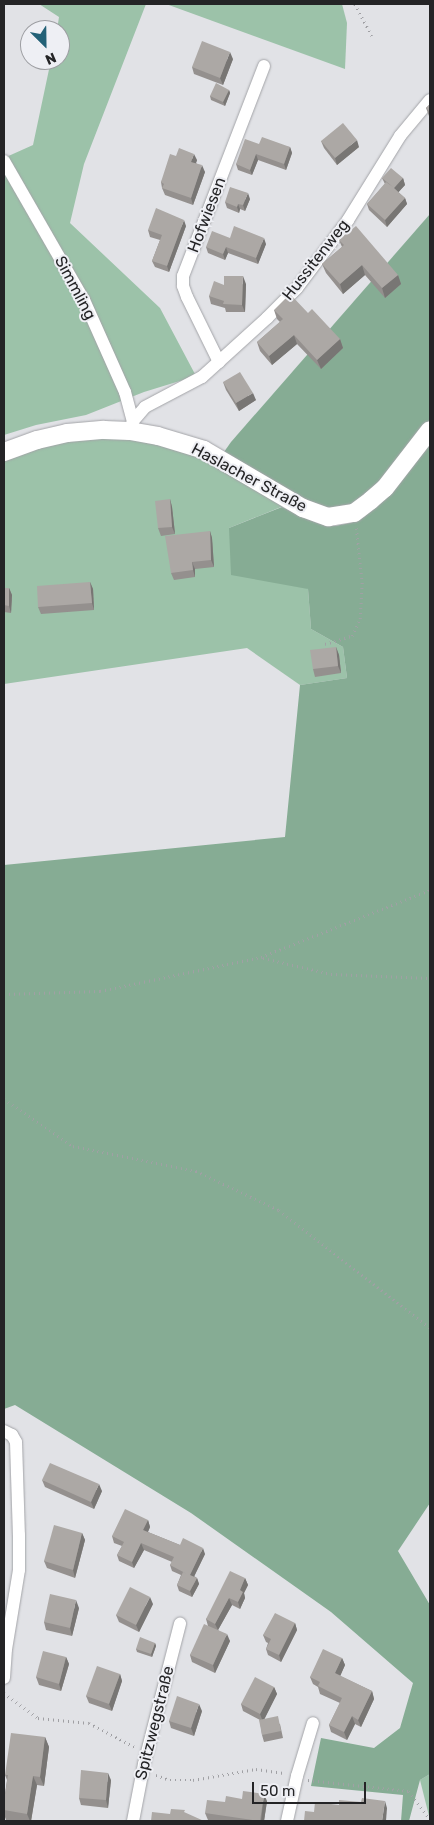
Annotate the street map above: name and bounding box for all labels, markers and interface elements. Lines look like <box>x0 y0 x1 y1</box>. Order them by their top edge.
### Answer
north arrow <box>20 20 70 70</box>
text: N <box>43 49 59 68</box>
street label: Hofwiesen <box>184 175 230 255</box>
street label: Hussitenweg <box>279 216 353 304</box>
street label: Simmling <box>50 253 100 323</box>
street label: Haslacher Straße <box>188 439 310 517</box>
street label: Spitzwegstraße <box>132 1664 178 1782</box>
scale bar <box>254 1772 368 1804</box>
text: 50 m <box>260 1782 295 1800</box>

